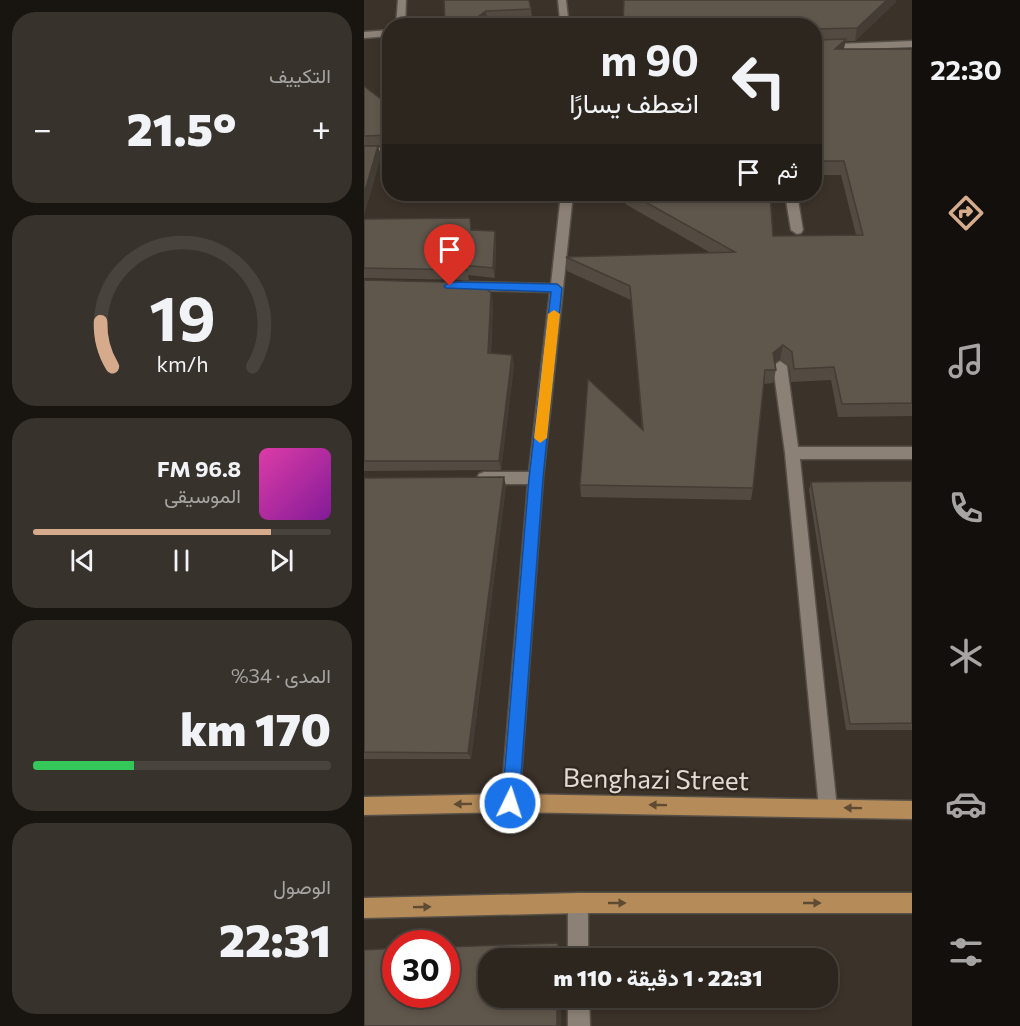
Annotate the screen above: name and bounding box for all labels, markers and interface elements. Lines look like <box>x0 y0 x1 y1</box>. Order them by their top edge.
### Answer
text: 90 m <box>600 33 699 85</box>
icon: left <box>720 42 798 120</box>
text: 22:30 <box>930 53 1002 86</box>
text: التكييف <box>269 63 331 87</box>
text: انعطف يسارًا <box>569 86 699 119</box>
text: 21.5° <box>127 100 237 155</box>
text: − <box>33 107 52 148</box>
text: + <box>312 107 331 148</box>
icon: arrive <box>732 156 765 189</box>
text: ثم <box>777 156 798 183</box>
icon: directions <box>945 192 987 234</box>
pin <box>424 224 475 286</box>
icon: arrive <box>433 233 466 266</box>
text: 19 <box>149 278 215 354</box>
icon: music <box>945 340 987 382</box>
text: km/h <box>156 351 208 377</box>
text: 96.8 FM <box>157 455 241 482</box>
text: الموسيقى <box>164 483 241 507</box>
icon: phone <box>945 487 987 529</box>
icon: previous <box>66 544 99 577</box>
icon: pause <box>165 544 198 577</box>
icon: next <box>265 544 298 577</box>
icon: climate <box>945 635 987 677</box>
text: المدى · 34% <box>231 663 331 687</box>
text: 170 km <box>180 700 331 755</box>
street label: Benghazi Street <box>563 761 749 795</box>
position arrow <box>478 771 542 835</box>
icon: car <box>945 783 987 825</box>
one-way arrow <box>454 799 473 809</box>
one-way arrow <box>649 800 668 810</box>
one-way arrow <box>844 803 863 813</box>
text: الوصول <box>273 874 331 898</box>
one-way arrow <box>608 898 627 908</box>
one-way arrow <box>803 898 822 908</box>
one-way arrow <box>413 902 432 912</box>
text: 22:31 <box>219 911 331 966</box>
speed limit sign: 30 <box>382 930 460 1008</box>
icon: filters <box>945 931 987 973</box>
text: 22:31 · 1 دقيقة · 110 m <box>553 964 763 991</box>

